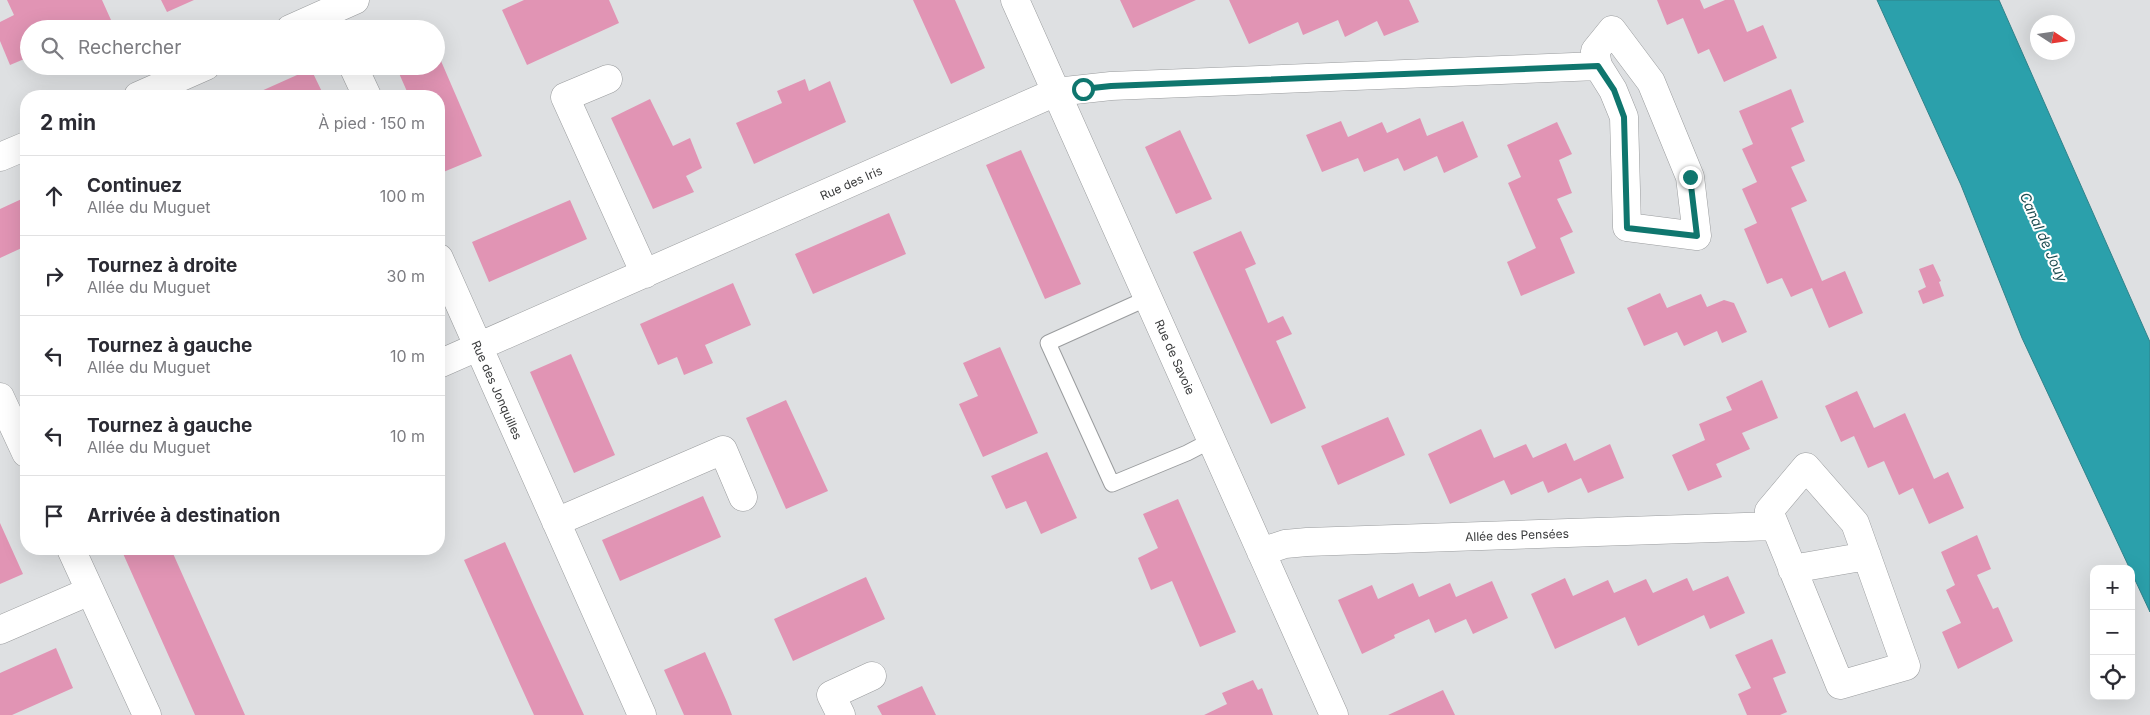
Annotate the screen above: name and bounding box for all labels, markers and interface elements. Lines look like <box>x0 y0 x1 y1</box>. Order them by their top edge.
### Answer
north arrow <box>2030 15 2075 60</box>
search box <box>20 20 445 75</box>
icon: search <box>38 34 66 62</box>
text: Rechercher <box>78 36 181 59</box>
route start <box>1072 78 1095 101</box>
text: 2 min <box>40 110 96 135</box>
text: À pied · 150 m <box>318 113 425 133</box>
street label: Rue des Iris <box>818 163 884 203</box>
route end <box>1679 166 1702 189</box>
text: Continuez <box>87 174 182 197</box>
icon: ahead <box>40 182 68 210</box>
text: 100 m <box>380 186 425 206</box>
water label: Canal de Jouy <box>2017 190 2072 285</box>
text: Allée du Muguet <box>87 197 210 217</box>
text: Tournez à droite <box>87 254 237 277</box>
icon: right <box>40 262 68 290</box>
text: 30 m <box>387 266 425 286</box>
text: Allée du Muguet <box>87 277 210 297</box>
street label: Rue de Savoie <box>1152 317 1198 397</box>
text: Tournez à gauche <box>87 334 252 357</box>
street label: Rue des Jonquilles <box>468 338 526 442</box>
icon: left <box>40 342 68 370</box>
text: 10 m <box>390 346 425 366</box>
text: Allée du Muguet <box>87 357 210 377</box>
text: Tournez à gauche <box>87 414 252 437</box>
icon: left <box>40 422 68 450</box>
text: 10 m <box>390 426 425 446</box>
text: Allée du Muguet <box>87 437 210 457</box>
icon: arrive <box>40 502 68 530</box>
text: Arrivée à destination <box>87 504 280 527</box>
street label: Allée des Pensées <box>1465 526 1569 544</box>
map controls <box>2090 565 2135 700</box>
button: + <box>2090 565 2135 610</box>
button: − <box>2090 610 2135 655</box>
button: locate <box>2090 655 2135 700</box>

